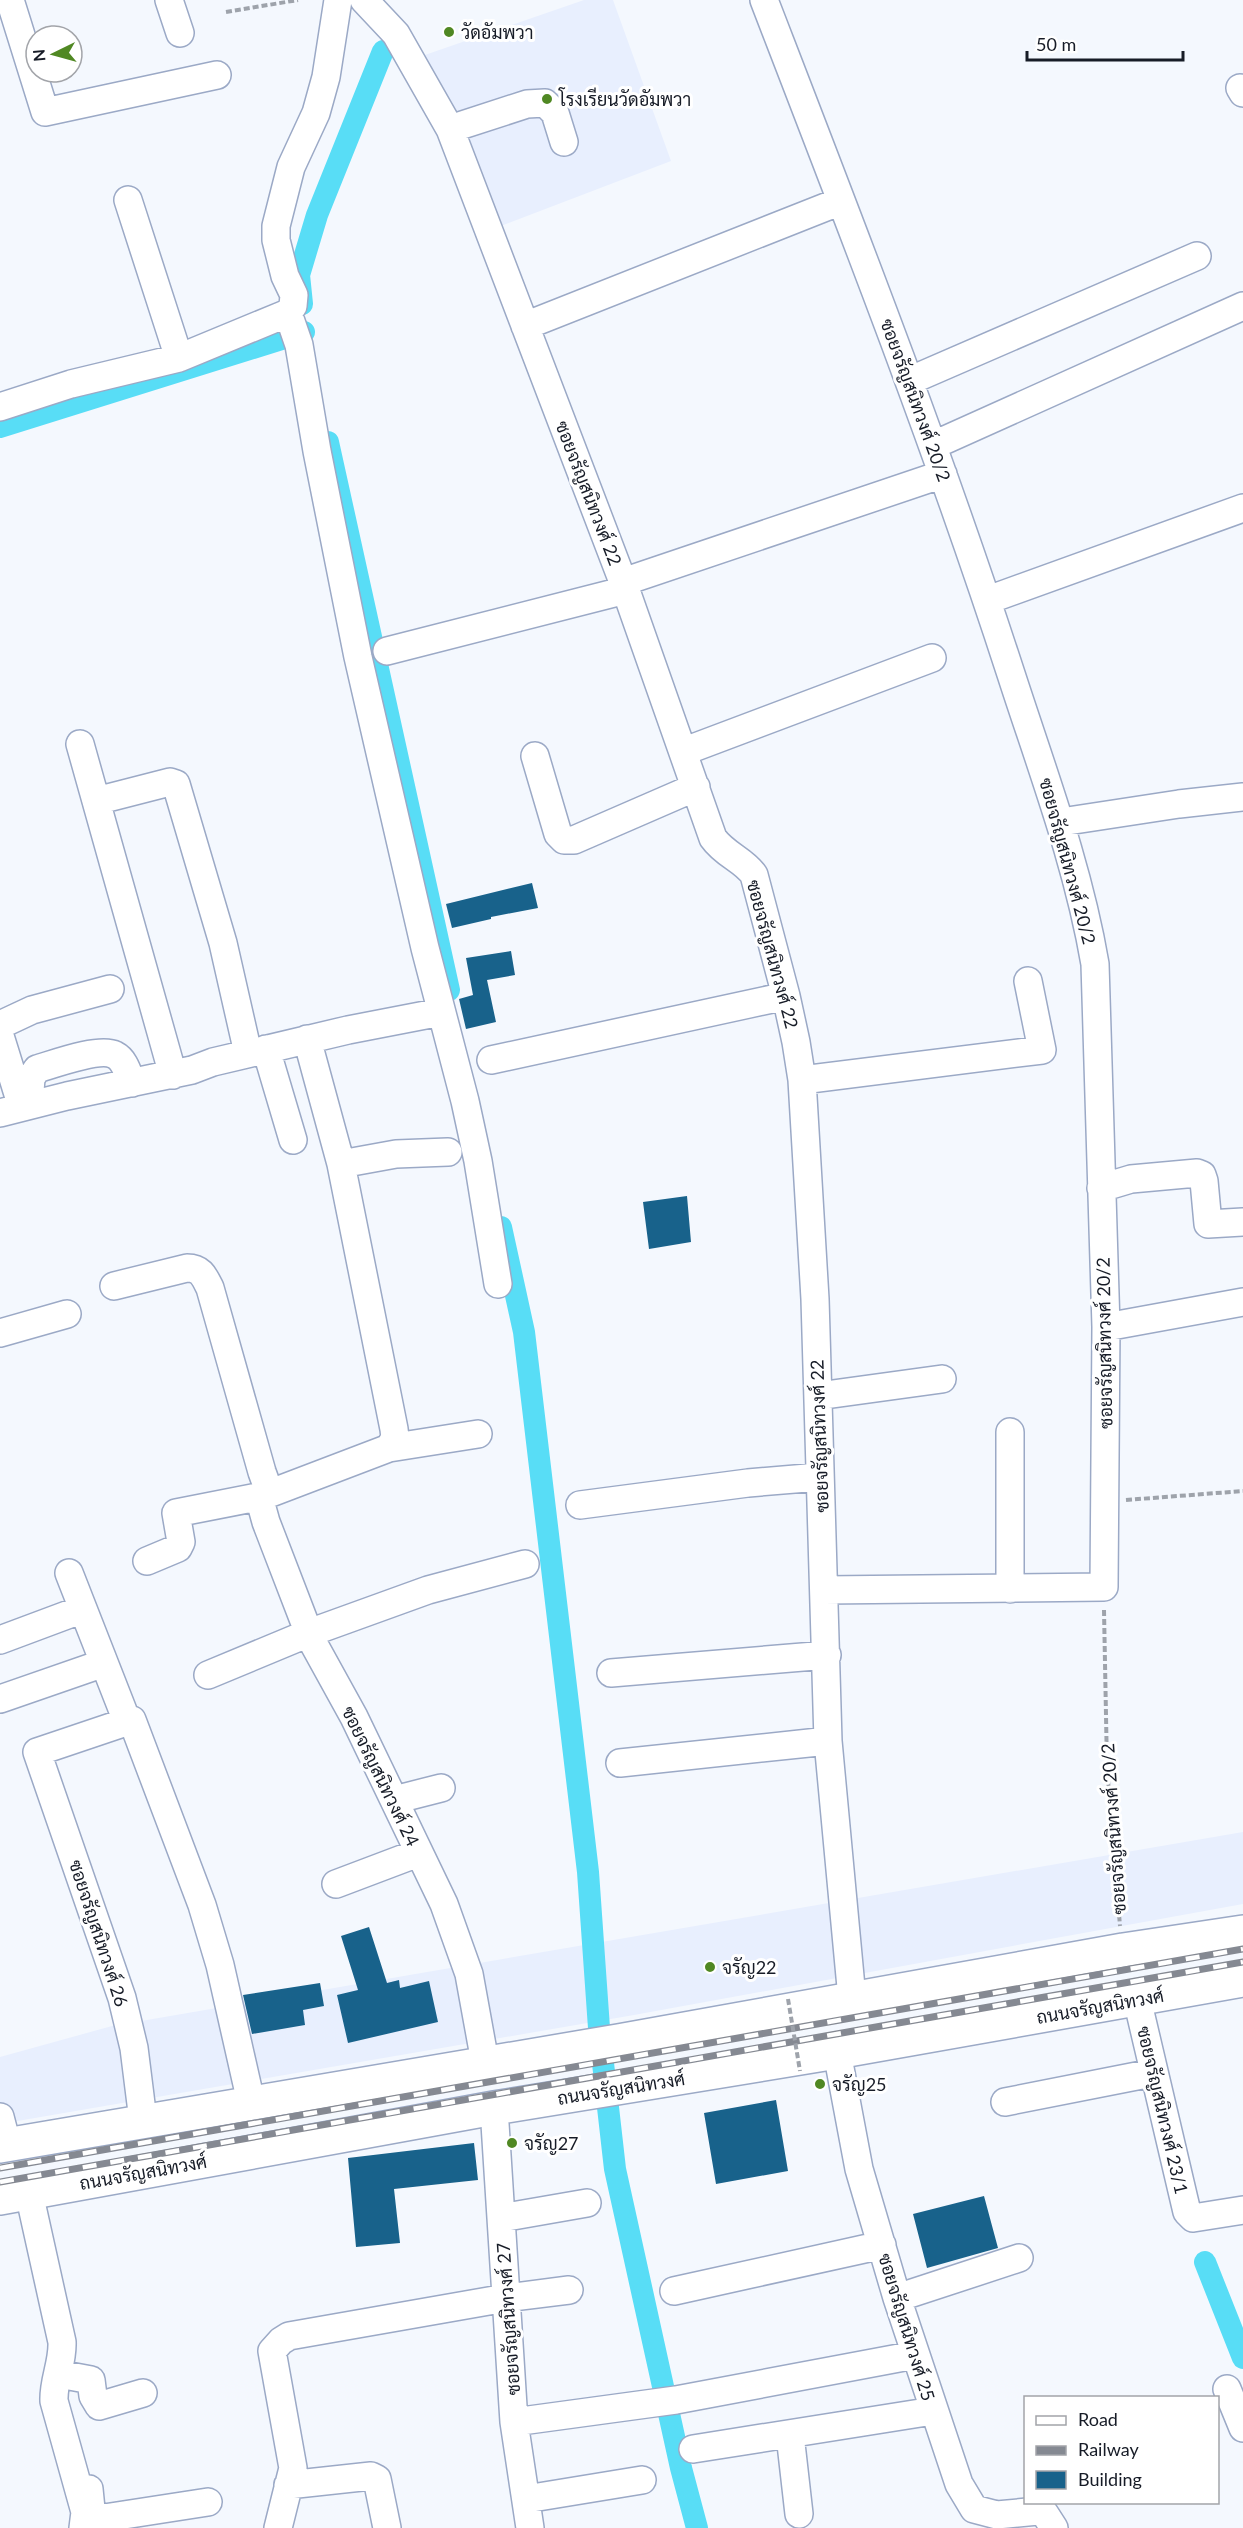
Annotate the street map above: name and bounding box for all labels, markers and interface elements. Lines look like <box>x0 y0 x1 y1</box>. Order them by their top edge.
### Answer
place label: วัดอัมพวา <box>461 21 533 43</box>
north arrow <box>24 24 84 84</box>
scale bar <box>1027 24 1183 62</box>
marker: วัดอัมพวา <box>442 25 456 39</box>
text: 50 m <box>1036 33 1076 55</box>
text: N <box>29 48 49 62</box>
place label: โรงเรียนวัดอัมพวา <box>558 87 691 110</box>
marker: โรงเรียนวัดอัมพวา <box>540 92 554 106</box>
street label: ซอยจรัญสนิทวงศ์ 20/2 <box>875 315 957 485</box>
street label: ซอยจรัญสนิทวงศ์ 22 <box>550 417 628 569</box>
street label: ซอยจรัญสนิทวงศ์ 20/2 <box>1034 775 1102 947</box>
street label: ซอยจรัญสนิทวงศ์ 22 <box>742 877 804 1031</box>
street label: ซอยจรัญสนิทวงศ์ 20/2 <box>1091 1257 1117 1429</box>
street label: ซอยจรัญสนิทวงศ์ 22 <box>804 1359 834 1513</box>
street label: ซอยจรัญสนิทวงศ์ 24 <box>337 1702 425 1850</box>
street label: ซอยจรัญสนิทวงศ์ 20/2 <box>1095 1743 1131 1915</box>
street label: ซอยจรัญสนิทวงศ์ 26 <box>64 1857 134 2009</box>
place label: จรัญ22 <box>722 1956 777 1979</box>
marker: จรัญ22 <box>703 1960 717 1974</box>
street label: ถนนจรัญสนิทวงศ์ <box>1034 1983 1166 2029</box>
street label: ซอยจรัญสนิทวงศ์ 23/1 <box>1132 2024 1194 2196</box>
street label: ถนนจรัญสนิทวงศ์ <box>555 2066 687 2110</box>
place label: จรัญ25 <box>832 2073 887 2096</box>
marker: จรัญ25 <box>813 2077 827 2091</box>
place label: จรัญ27 <box>524 2132 579 2155</box>
marker: จรัญ27 <box>505 2136 519 2150</box>
street label: ถนนจรัญสนิทวงศ์ <box>77 2149 209 2195</box>
street label: ซอยจรัญสนิทวงศ์ 27 <box>491 2242 525 2396</box>
street label: ซอยจรัญสนิทวงศ์ 25 <box>873 2250 941 2404</box>
legend <box>1024 2396 1219 2504</box>
text: Road <box>1078 2408 1118 2430</box>
text: Railway <box>1078 2438 1139 2460</box>
text: Building <box>1078 2468 1142 2490</box>

